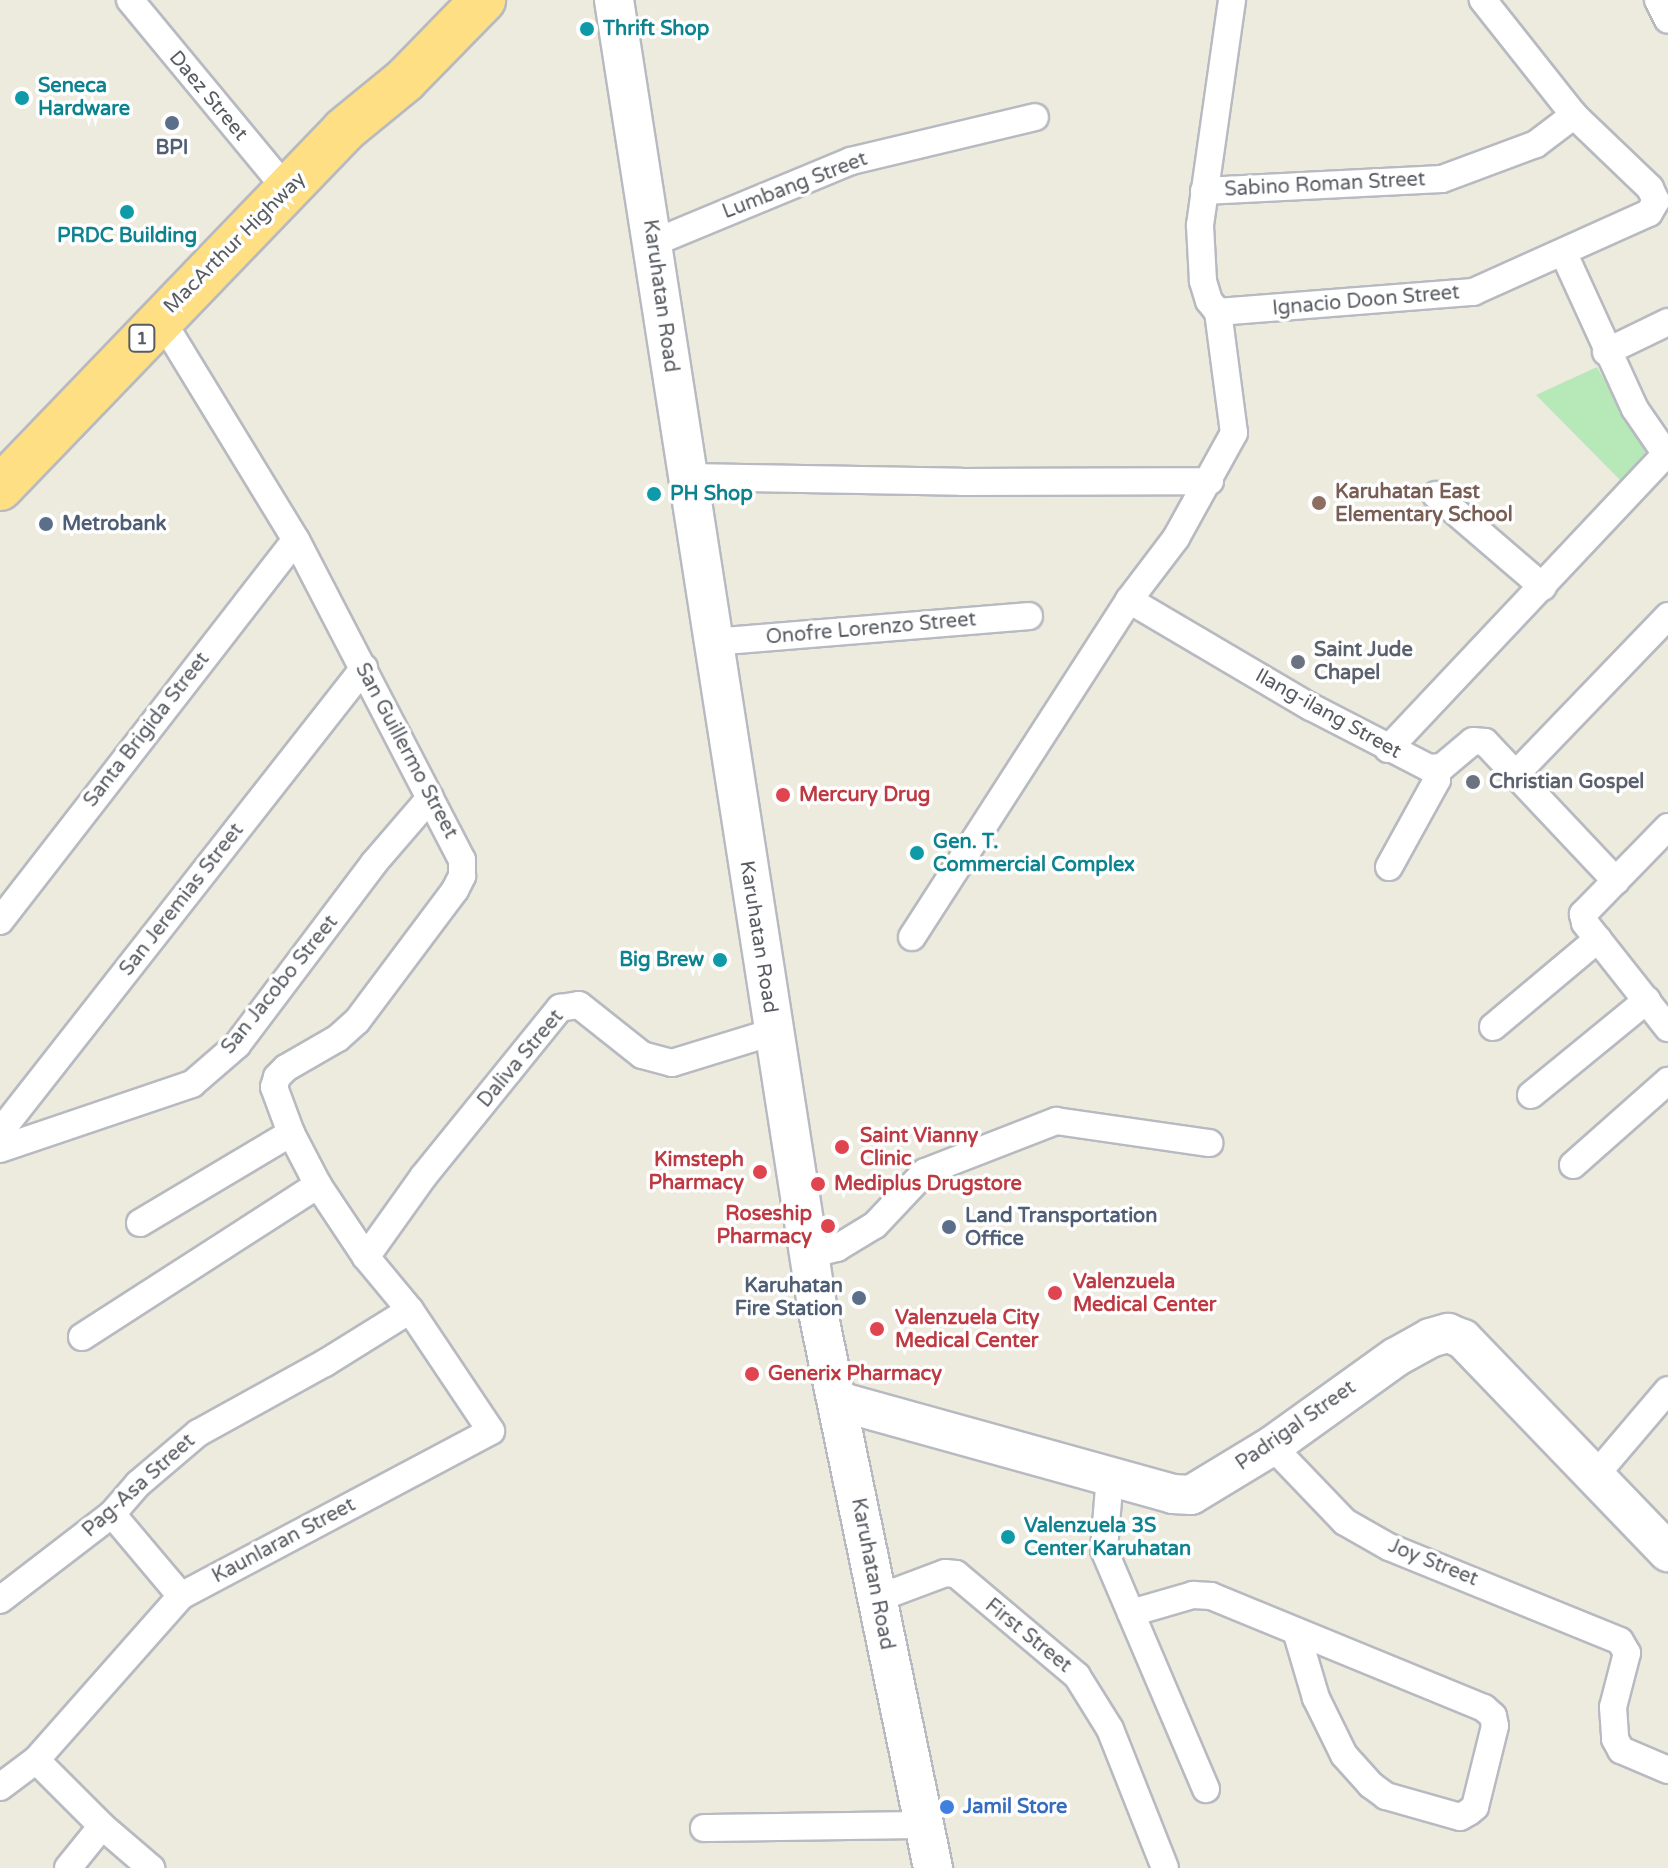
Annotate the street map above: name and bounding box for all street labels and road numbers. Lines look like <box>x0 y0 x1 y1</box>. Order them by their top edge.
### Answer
street label: Daez Street <box>164 46 252 146</box>
street label: Lumbang Street <box>719 147 871 225</box>
street label: MacArthur Highway <box>159 167 311 319</box>
street label: Sabino Roman Street <box>1224 168 1426 202</box>
street label: Karuhatan Road <box>637 218 683 374</box>
street label: Ignacio Doon Street <box>1271 281 1461 321</box>
road number: 1 <box>128 324 156 352</box>
street label: Onofre Lorenzo Street <box>765 608 977 650</box>
street label: Santa Brigida Street <box>79 648 215 812</box>
street label: San Guillermo Street <box>350 659 462 843</box>
street label: Ilang-ilang Street <box>1251 664 1405 764</box>
street label: San Jeremias Street <box>115 819 249 981</box>
street label: Karuhatan Road <box>734 859 782 1015</box>
street label: San Jacobo Street <box>217 911 343 1059</box>
street label: Daliva Street <box>473 1005 569 1113</box>
street label: Padrigal Street <box>1232 1376 1360 1476</box>
street label: Pag-Asa Street <box>78 1429 200 1543</box>
street label: Kaunlaran Street <box>208 1493 360 1589</box>
street label: Karuhatan Road <box>846 1496 898 1652</box>
street label: Joy Street <box>1385 1534 1481 1592</box>
street label: First Street <box>980 1594 1076 1678</box>

